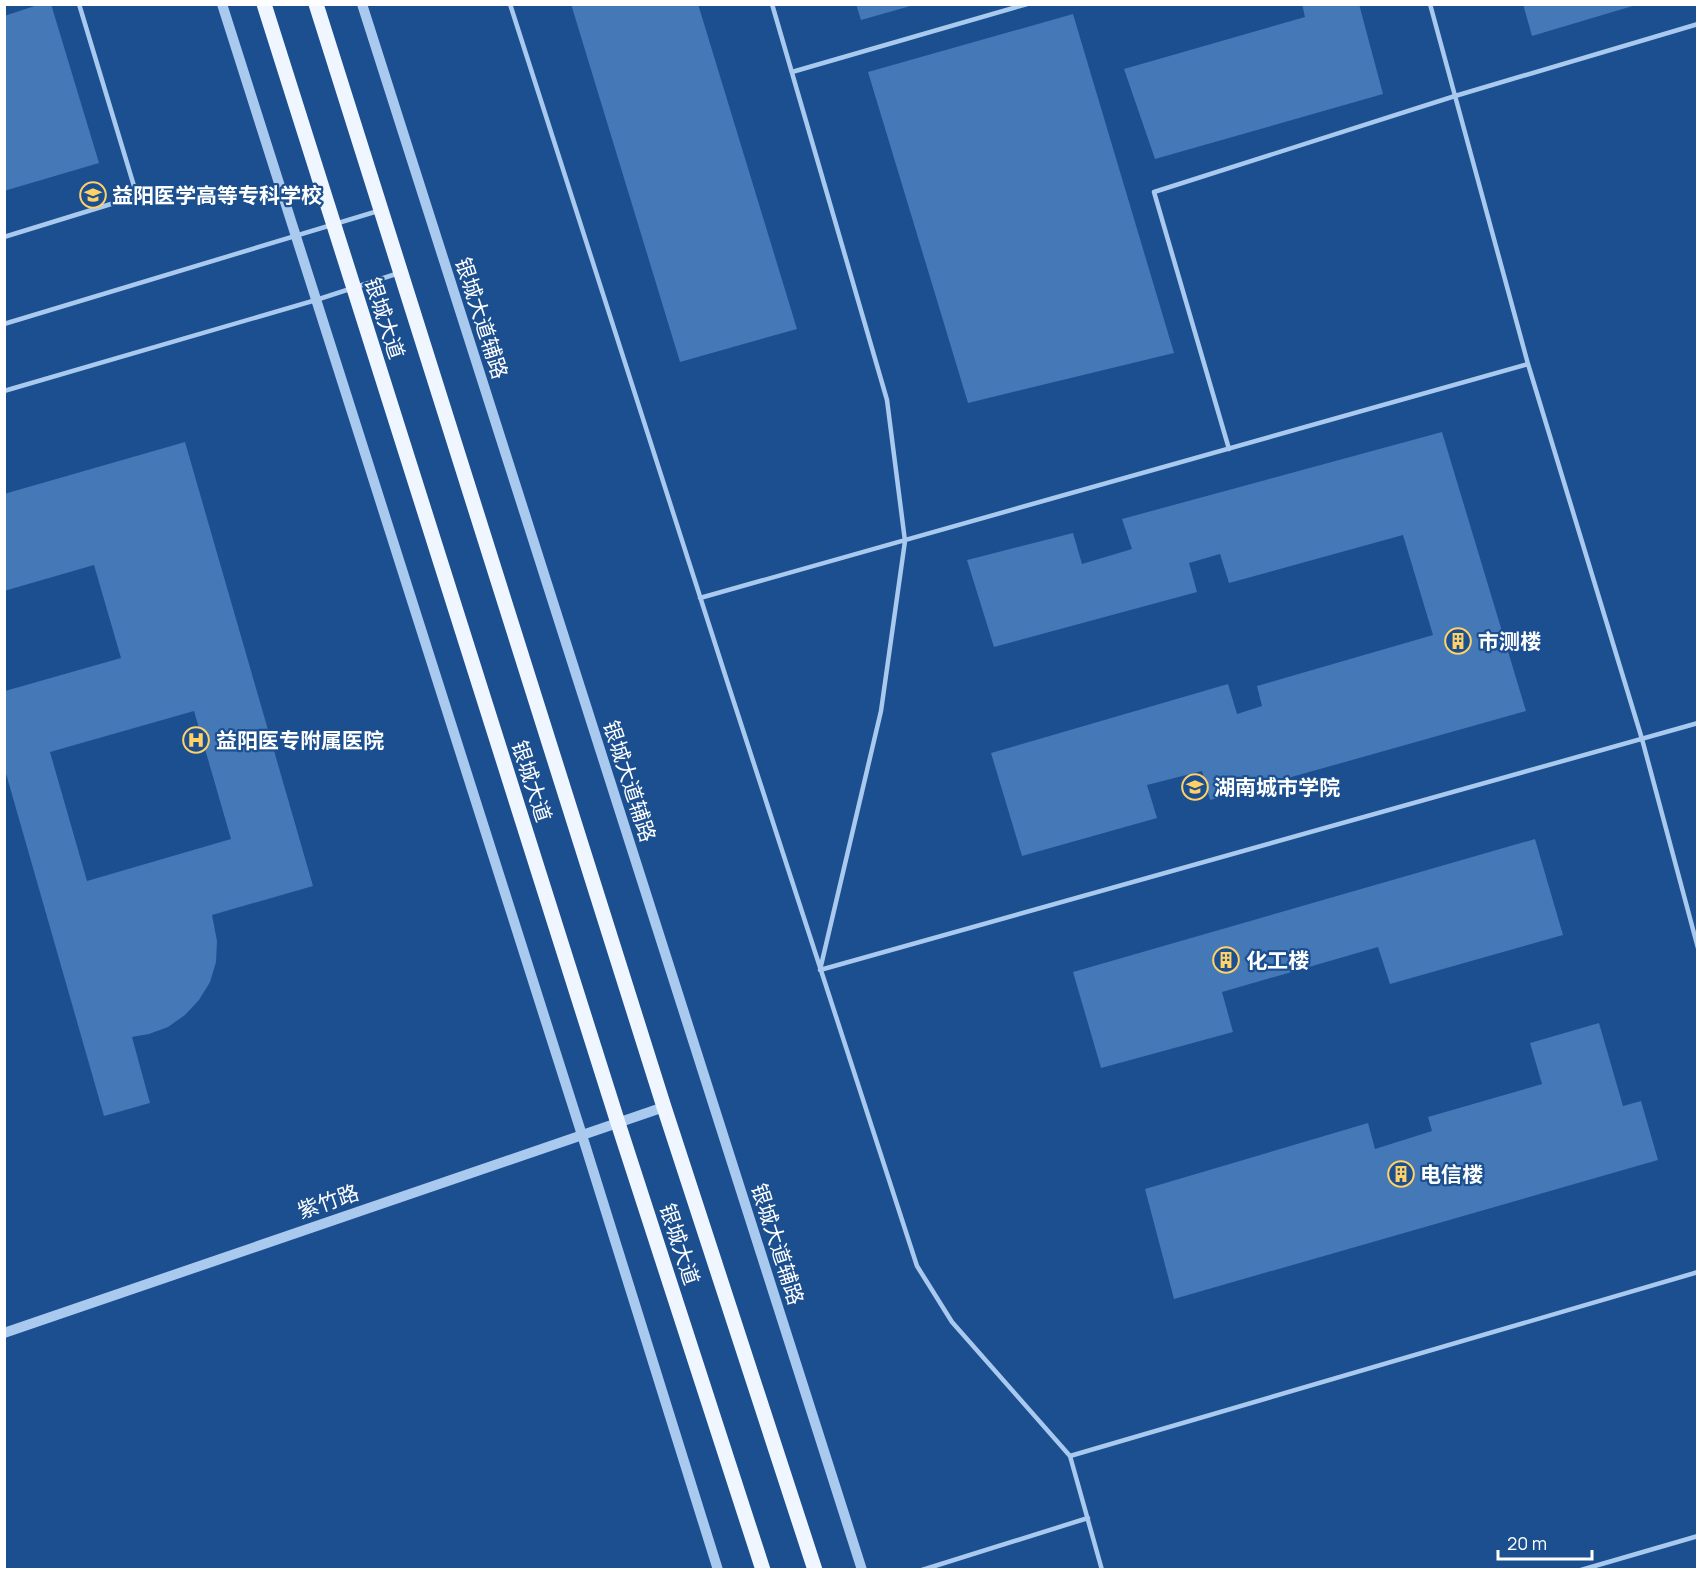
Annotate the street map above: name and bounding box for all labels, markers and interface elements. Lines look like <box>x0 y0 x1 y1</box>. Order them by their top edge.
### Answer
school or university icon: 益阳医学高等专科学校 <box>78 180 108 210</box>
place label: 益阳医学高等专科学校 <box>112 181 322 209</box>
street label: 银城大道辅路 <box>449 254 515 382</box>
street label: 银城大道 <box>359 274 411 362</box>
building icon: 市测楼 <box>1443 626 1473 656</box>
place label: 市测楼 <box>1478 627 1541 655</box>
street label: 银城大道辅路 <box>597 717 663 845</box>
hospital icon: 益阳医专附属医院 <box>181 725 211 755</box>
place label: 益阳医专附属医院 <box>216 726 384 754</box>
street label: 银城大道 <box>506 737 558 825</box>
school or university icon: 湖南城市学院 <box>1180 772 1210 802</box>
place label: 湖南城市学院 <box>1214 773 1340 801</box>
building icon: 化工楼 <box>1211 945 1241 975</box>
place label: 化工楼 <box>1246 946 1309 974</box>
building icon: 电信楼 <box>1386 1159 1416 1189</box>
place label: 电信楼 <box>1420 1160 1483 1188</box>
street label: 紫竹路 <box>294 1178 362 1224</box>
street label: 银城大道辅路 <box>745 1180 811 1308</box>
street label: 银城大道 <box>654 1200 706 1288</box>
scale bar <box>1498 1523 1592 1561</box>
text: 20 m <box>1507 1531 1547 1555</box>

